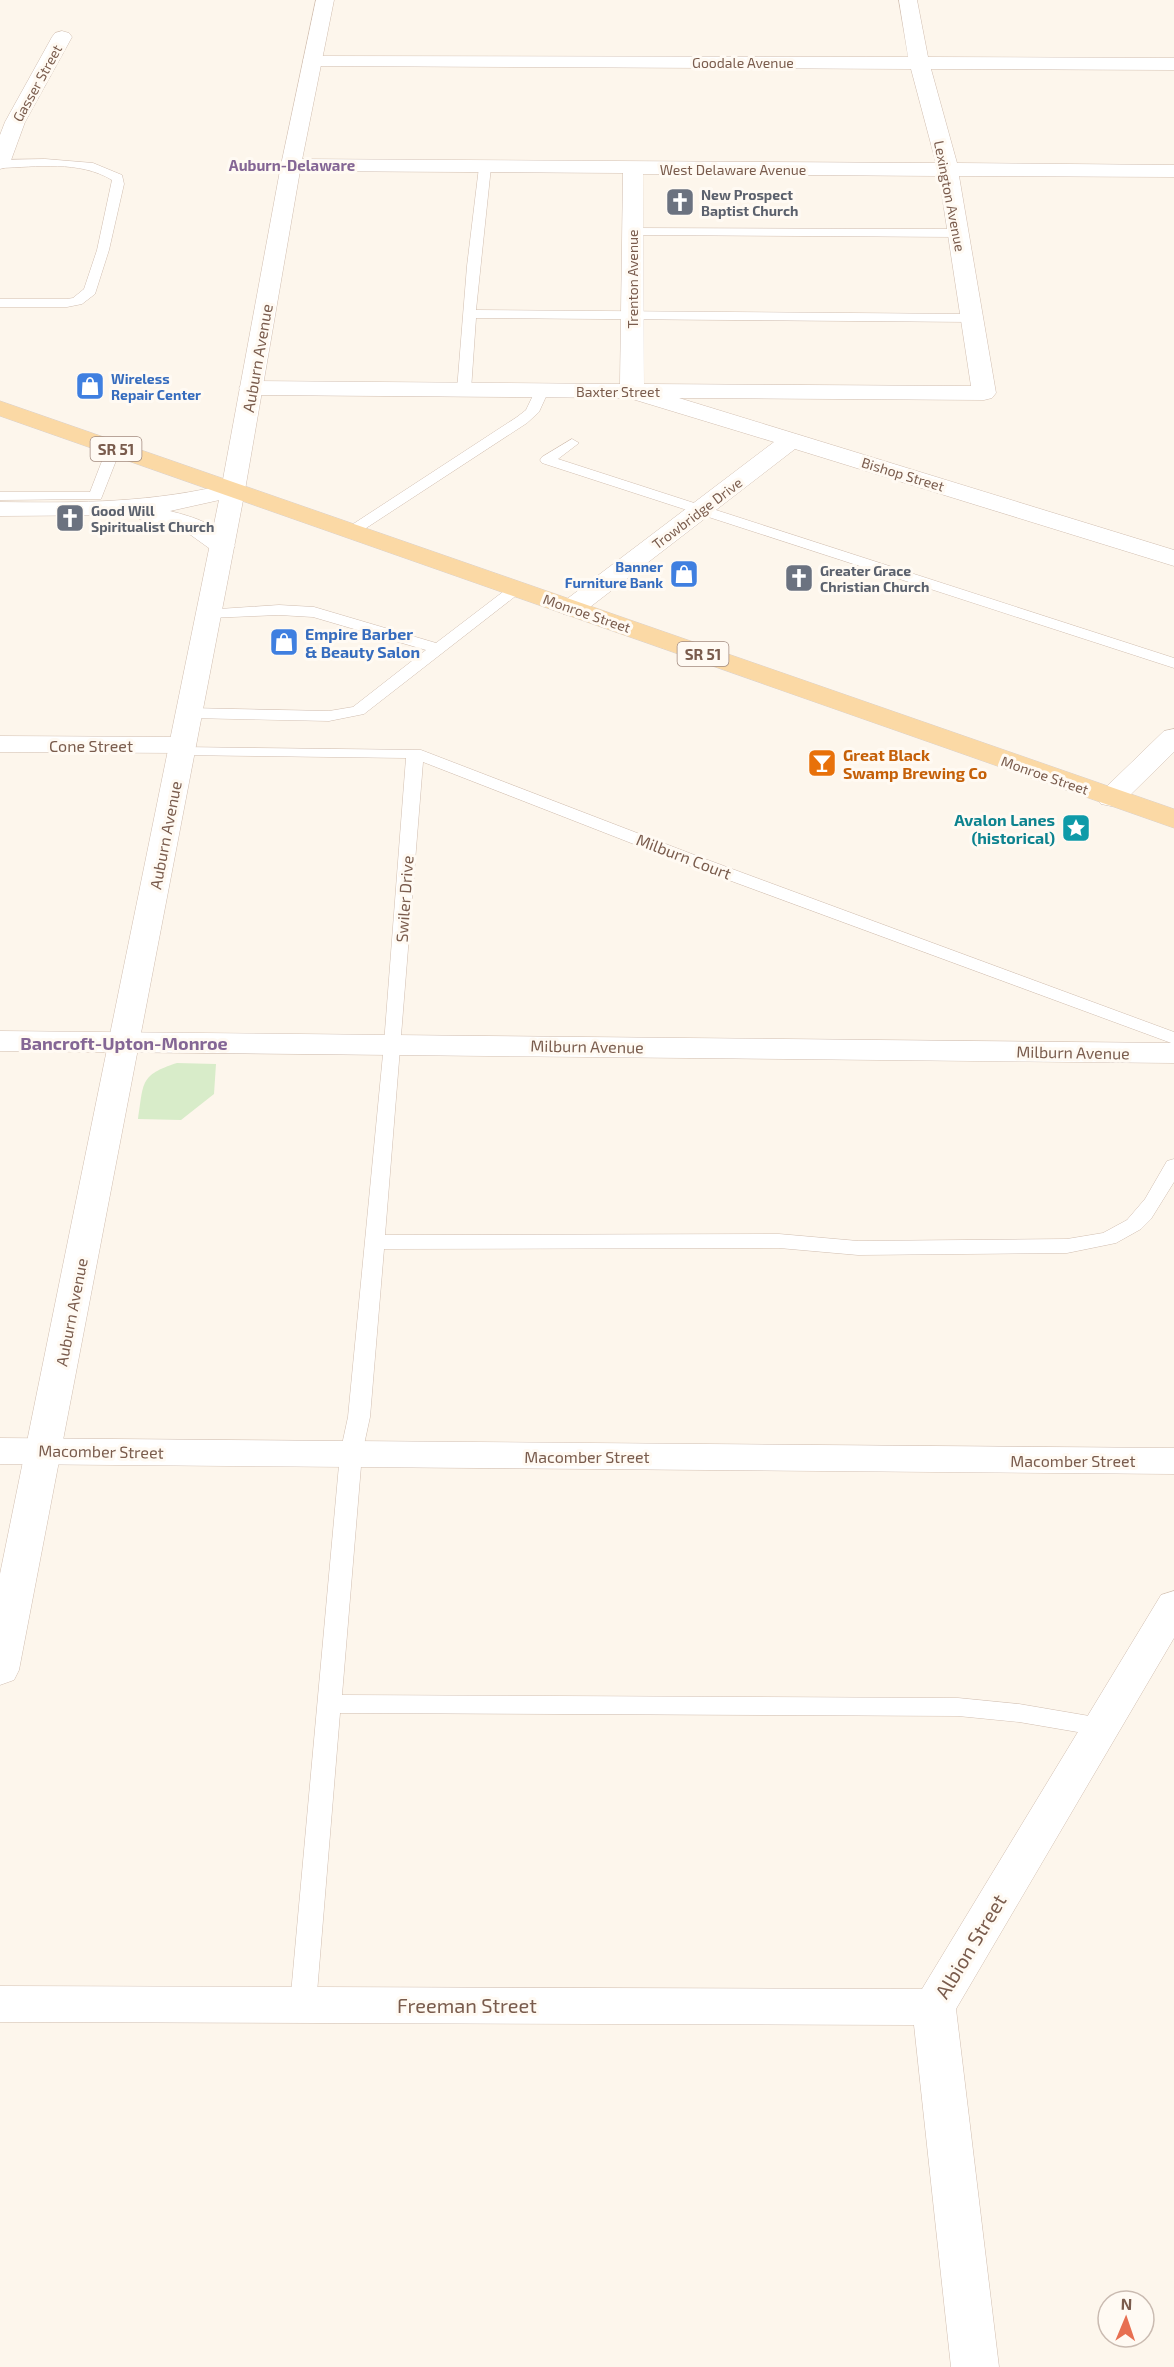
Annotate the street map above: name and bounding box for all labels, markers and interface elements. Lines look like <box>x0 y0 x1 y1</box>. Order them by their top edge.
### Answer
street label: Gasser Street <box>9 41 65 125</box>
street label: Goodale Avenue <box>692 54 794 71</box>
street label: Lexington Avenue <box>931 139 969 253</box>
district label: Auburn-Delaware <box>229 156 355 174</box>
street label: West Delaware Avenue <box>660 161 806 178</box>
church icon: New Prospect Baptist Church <box>664 186 696 218</box>
place label: New Prospect Baptist Church <box>701 186 798 219</box>
street label: Trenton Avenue <box>624 229 641 329</box>
street label: Auburn Avenue <box>238 302 276 414</box>
shop icon: Wireless Repair Center <box>74 370 106 402</box>
place label: Wireless Repair Center <box>111 370 201 403</box>
street label: Baxter Street <box>576 383 660 400</box>
road number: SR 51 <box>90 437 142 461</box>
street label: Bishop Street <box>860 453 946 495</box>
street label: Trowbridge Drive <box>649 474 745 552</box>
church icon: Good Will Spiritualist Church <box>54 502 86 534</box>
place label: Good Will Spiritualist Church <box>91 502 214 535</box>
place label: Banner Furniture Bank <box>565 558 663 591</box>
shop icon: Banner Furniture Bank <box>668 558 700 590</box>
church icon: Greater Grace Christian Church <box>783 562 815 594</box>
place label: Greater Grace Christian Church <box>820 562 929 595</box>
street label: Monroe Street <box>541 590 633 636</box>
place label: Empire Barber & Beauty Salon <box>305 624 420 662</box>
shop icon: Empire Barber & Beauty Salon <box>268 626 300 658</box>
road number: SR 51 <box>678 642 728 666</box>
street label: Cone Street <box>49 736 133 755</box>
place label: Great Black Swamp Brewing Co <box>843 745 987 782</box>
bar icon: Great Black Swamp Brewing Co <box>806 747 838 779</box>
street label: Monroe Street <box>999 752 1091 798</box>
street label: Auburn Avenue <box>145 779 185 891</box>
place label: Avalon Lanes (historical) <box>954 810 1055 847</box>
place icon: Avalon Lanes (historical) <box>1060 812 1092 844</box>
street label: Milburn Court <box>634 829 734 883</box>
street label: Swiler Drive <box>391 855 417 943</box>
district label: Bancroft-Upton-Monroe <box>20 1032 228 1054</box>
street label: Milburn Avenue <box>530 1036 644 1056</box>
street label: Milburn Avenue <box>1016 1042 1130 1062</box>
street label: Auburn Avenue <box>51 1256 91 1368</box>
street label: Macomber Street <box>38 1440 164 1462</box>
street label: Macomber Street <box>524 1447 650 1466</box>
street label: Macomber Street <box>1010 1451 1136 1470</box>
street label: Albion Street <box>929 1889 1011 2003</box>
street label: Freeman Street <box>397 1993 537 2017</box>
north arrow <box>1096 2289 1156 2349</box>
text: N <box>1120 2294 1133 2313</box>

